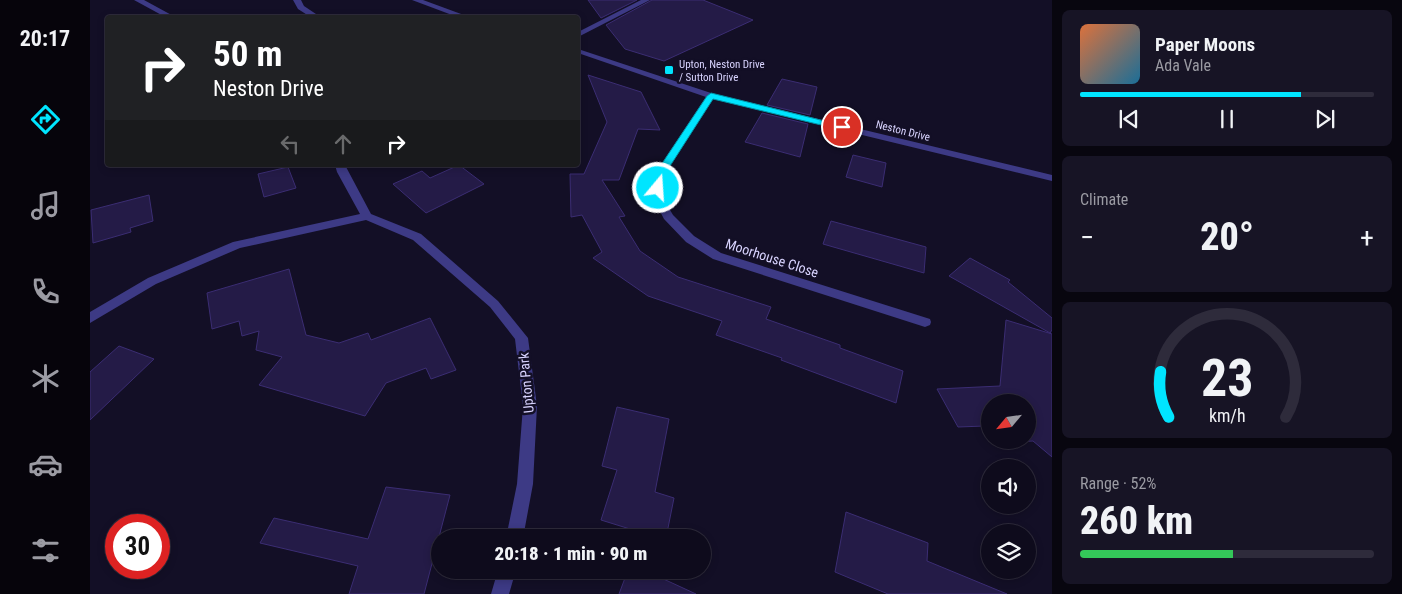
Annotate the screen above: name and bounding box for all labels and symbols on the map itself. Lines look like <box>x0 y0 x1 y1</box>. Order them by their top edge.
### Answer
place label: Upton, Neston Drive / Sutton Drive <box>679 58 765 84</box>
marker: Upton, Neston Drive / Sutton Drive <box>663 64 675 76</box>
pin <box>821 106 863 148</box>
street label: Neston Drive <box>875 118 931 144</box>
position arrow <box>631 161 683 213</box>
street label: Moorhouse Close <box>724 235 821 281</box>
street label: Upton Park <box>515 351 537 414</box>
north arrow <box>981 394 1036 449</box>
speed limit sign: 30 <box>105 514 170 579</box>

